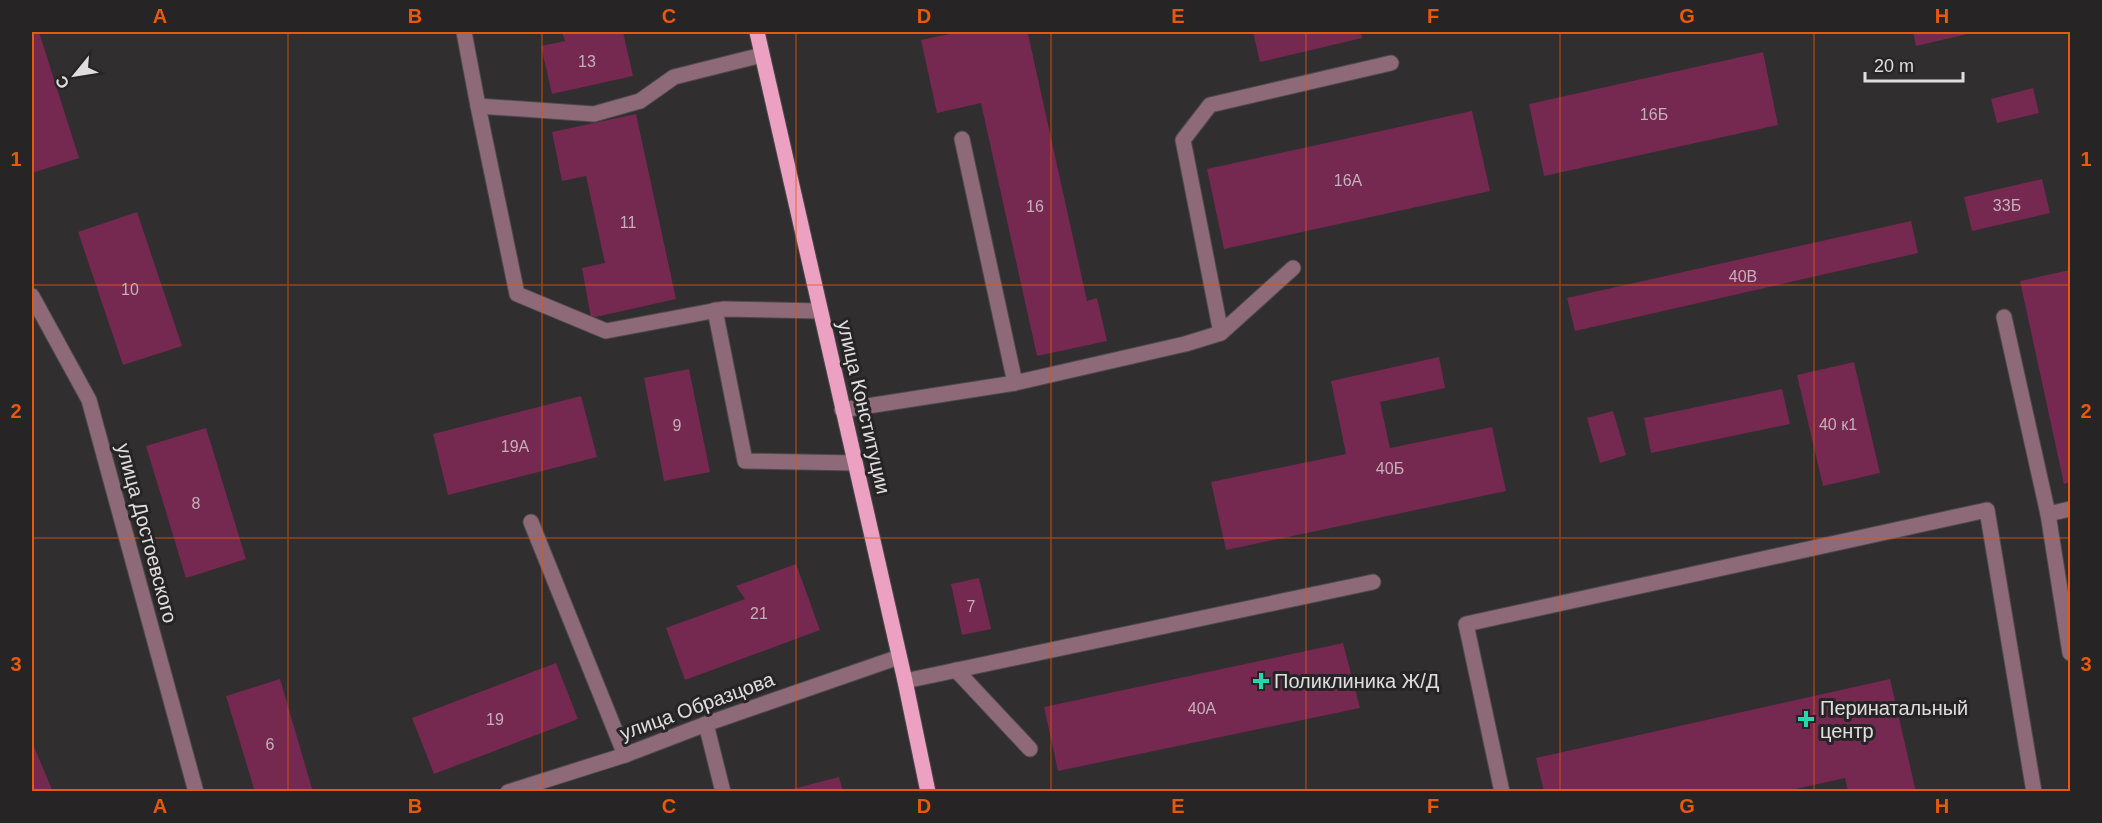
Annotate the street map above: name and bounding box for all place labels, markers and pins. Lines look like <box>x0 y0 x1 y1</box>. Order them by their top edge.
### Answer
place label: Поликлиника Ж/Д <box>1274 670 1440 692</box>
marker: Поликлиника Ж/Д <box>1252 672 1270 690</box>
place label: Перинатальный центр <box>1820 697 1968 742</box>
marker: Перинатальный центр <box>1797 710 1815 728</box>

